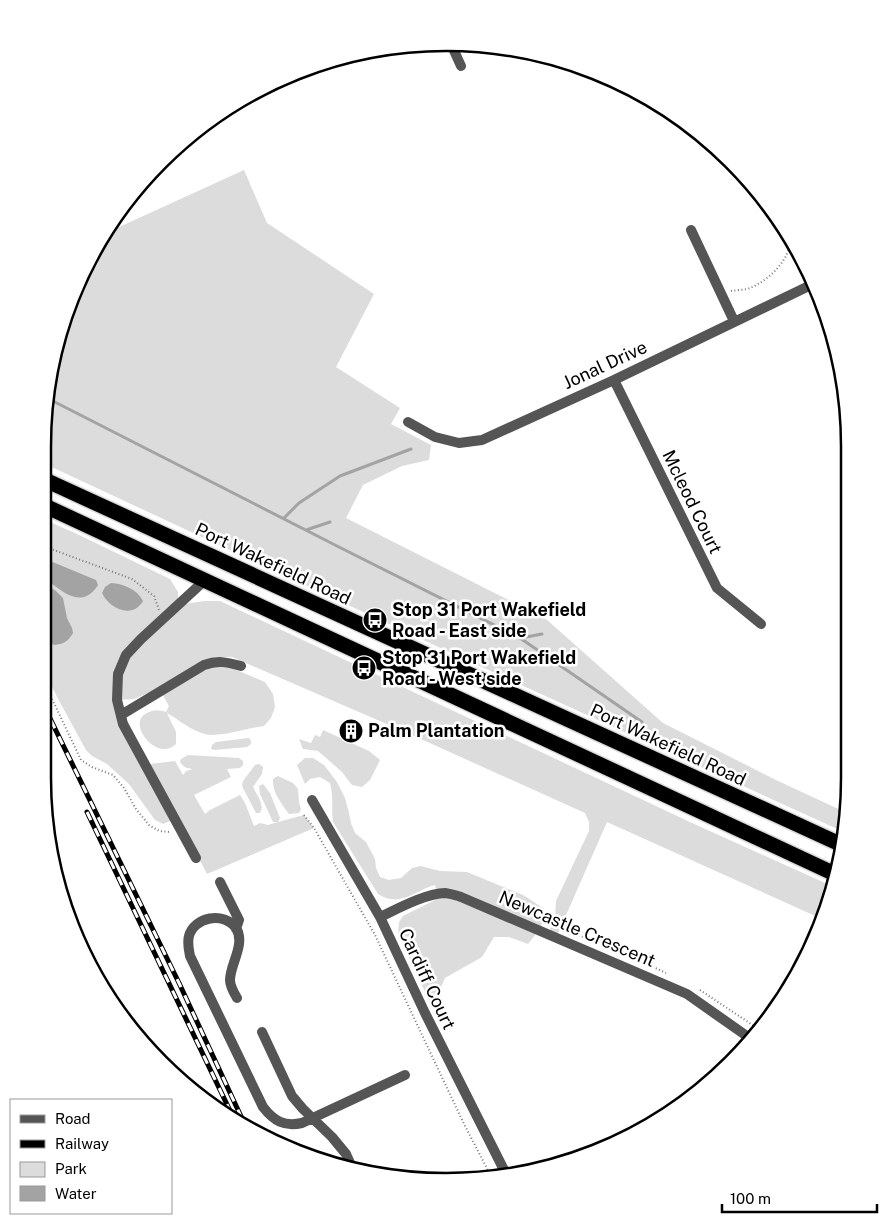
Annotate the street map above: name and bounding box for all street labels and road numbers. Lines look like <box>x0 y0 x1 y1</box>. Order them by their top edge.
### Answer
street label: Jonal Drive <box>559 336 650 393</box>
street label: Mcleod Court <box>658 446 727 557</box>
street label: Port Wakefield Road <box>192 518 354 609</box>
street label: Port Wakefield Road <box>587 699 749 790</box>
street label: Newcastle Crescent <box>496 886 658 971</box>
street label: Cardiff Court <box>395 925 460 1033</box>

